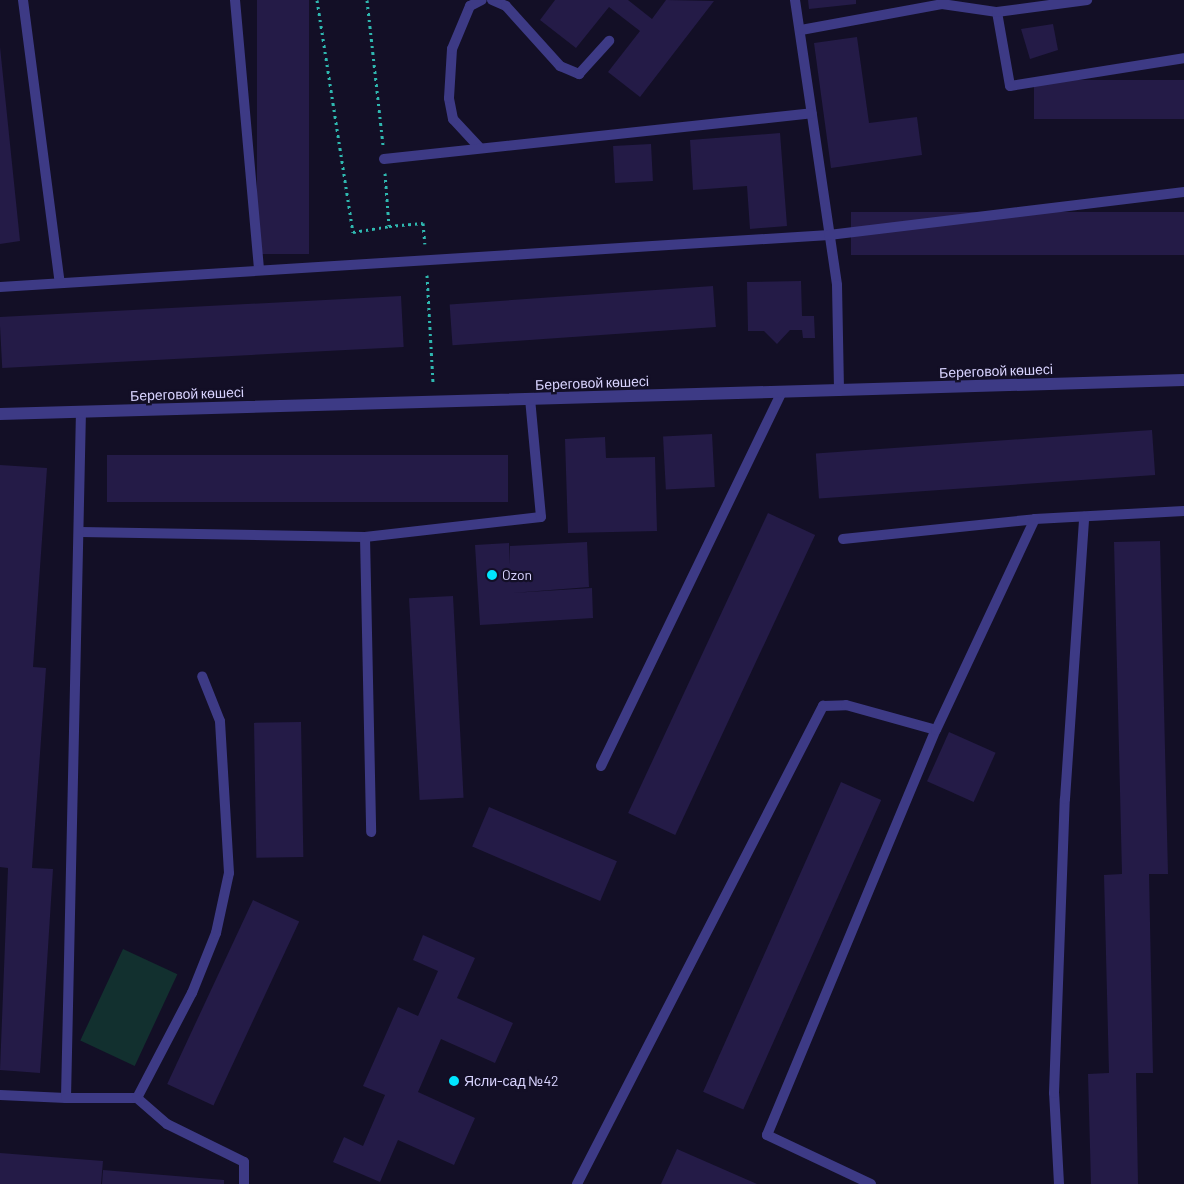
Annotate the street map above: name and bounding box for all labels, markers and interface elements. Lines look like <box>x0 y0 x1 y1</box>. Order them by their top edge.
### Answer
street label: Береговой көшесі <box>939 361 1053 381</box>
street label: Береговой көшесі <box>535 373 649 393</box>
street label: Береговой көшесі <box>130 384 244 404</box>
place label: Ozon <box>502 567 532 583</box>
marker: Ozon <box>486 569 498 581</box>
place label: Ясли-сад №42 <box>464 1073 559 1089</box>
marker: Ясли-сад №42 <box>448 1075 460 1087</box>

